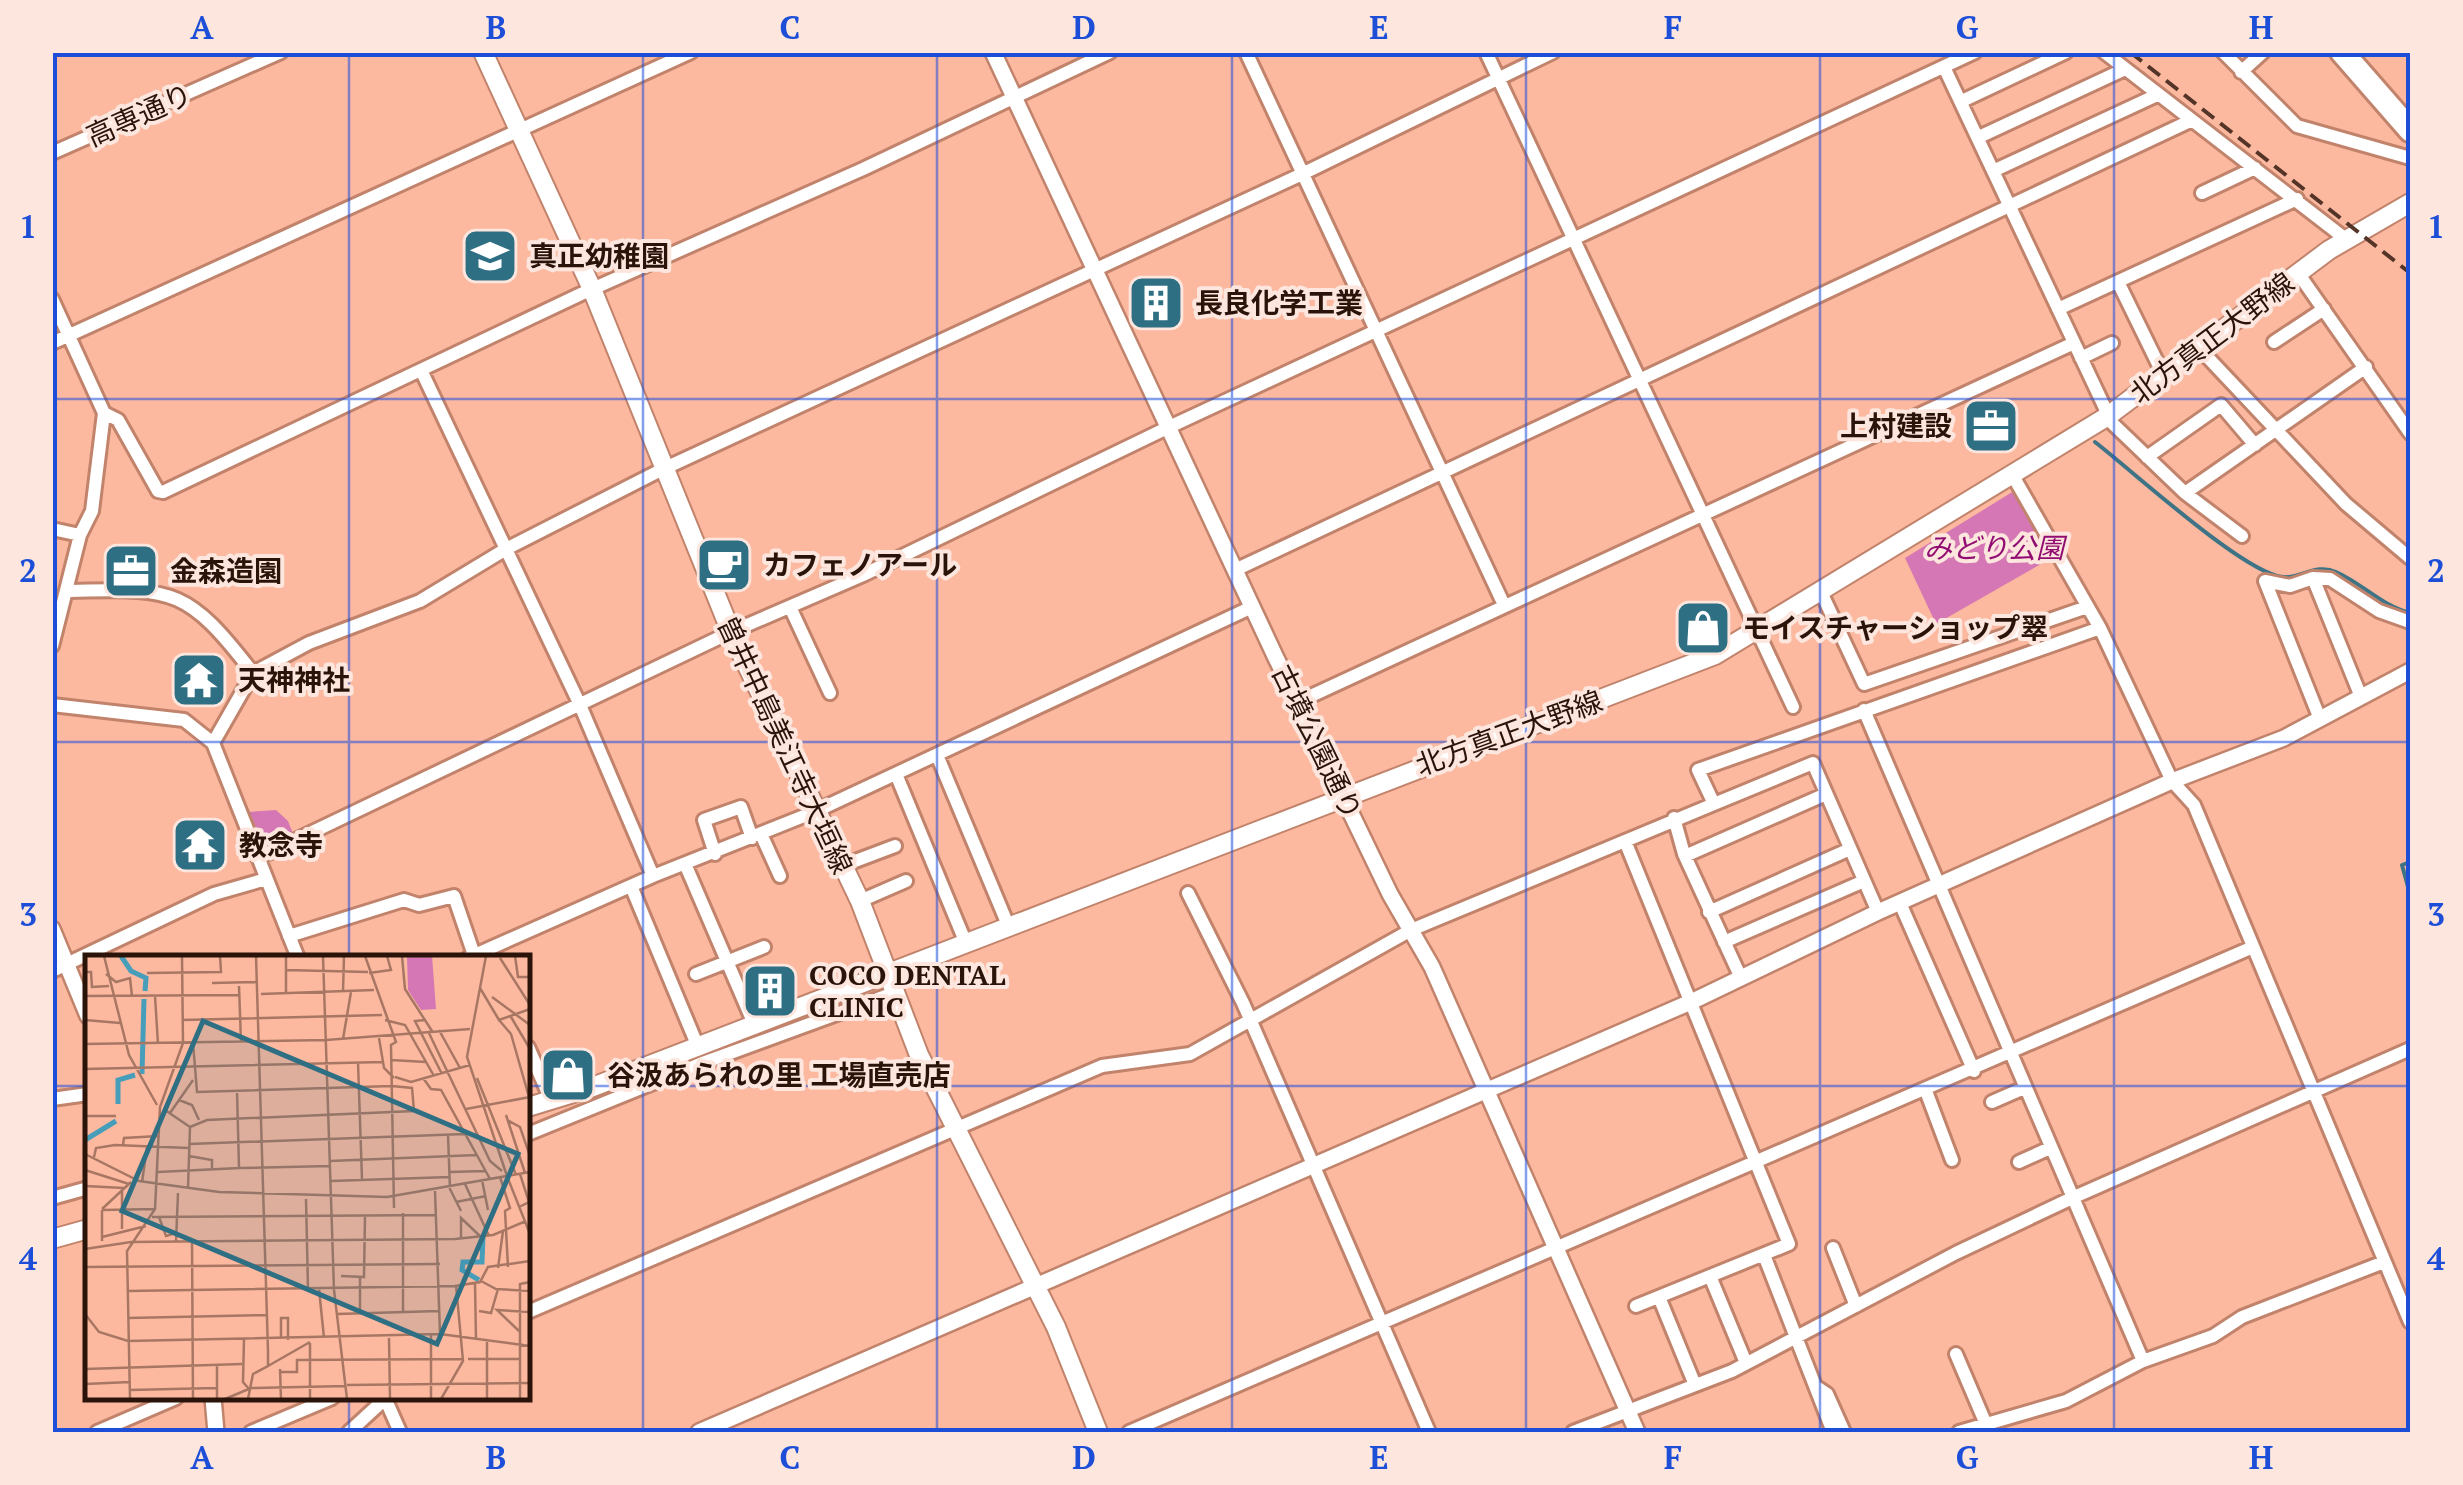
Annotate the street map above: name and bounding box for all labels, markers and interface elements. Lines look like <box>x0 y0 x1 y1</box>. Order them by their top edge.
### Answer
text: A <box>190 6 214 48</box>
text: B <box>486 6 506 48</box>
text: C <box>780 6 800 48</box>
text: D <box>1072 6 1096 48</box>
text: E <box>1369 6 1389 48</box>
text: F <box>1664 6 1682 48</box>
text: G <box>1956 6 1979 48</box>
text: H <box>2249 6 2273 48</box>
street label: 高専通り <box>80 75 197 154</box>
text: 1 <box>19 205 37 247</box>
text: 1 <box>2427 205 2445 247</box>
school or university icon: 真正幼稚園 <box>460 226 520 286</box>
place label: 真正幼稚園 <box>529 237 669 274</box>
street label: 北方真正大野線 <box>2122 264 2301 411</box>
building icon: 長良化学工業 <box>1126 273 1186 333</box>
place label: 長良化学工業 <box>1195 284 1363 321</box>
office icon: 上村建設 <box>1961 396 2021 456</box>
place label: 上村建設 <box>1840 407 1952 444</box>
park label: みどり公園 <box>1924 529 2068 566</box>
cafe icon: カフェノアール <box>694 535 754 595</box>
office icon: 金森造園 <box>101 541 161 601</box>
place label: カフェノアール <box>763 546 957 583</box>
text: 2 <box>19 549 37 591</box>
text: 2 <box>2427 549 2445 591</box>
place label: 金森造園 <box>170 552 282 589</box>
shop icon: モイスチャーショップ翠 <box>1673 598 1733 658</box>
place label: モイスチャーショップ翠 <box>1742 609 2048 646</box>
street label: 曽井中島美江寺大垣線 <box>710 610 861 879</box>
temple icon: 天神神社 <box>169 650 229 710</box>
street label: 古墳公園通り <box>1264 658 1371 825</box>
place label: 天神神社 <box>238 661 350 698</box>
street label: 北方真正大野線 <box>1410 682 1607 783</box>
temple icon: 教念寺 <box>170 815 230 875</box>
place label: 教念寺 <box>239 826 323 863</box>
text: 3 <box>19 893 37 935</box>
text: 3 <box>2427 893 2445 935</box>
inset map <box>85 955 530 1400</box>
place label: COCO DENTAL CLINIC <box>809 956 1006 1025</box>
building icon: COCO DENTAL CLINIC <box>740 961 800 1021</box>
shop icon: 谷汲あられの里 工場直売店 <box>538 1045 598 1105</box>
place label: 谷汲あられの里 工場直売店 <box>607 1056 951 1093</box>
text: 4 <box>19 1237 37 1279</box>
text: 4 <box>2427 1237 2445 1279</box>
text: A <box>190 1436 214 1478</box>
text: B <box>486 1436 506 1478</box>
text: C <box>780 1436 800 1478</box>
text: D <box>1072 1436 1096 1478</box>
text: E <box>1369 1436 1389 1478</box>
text: F <box>1664 1436 1682 1478</box>
text: G <box>1956 1436 1979 1478</box>
text: H <box>2249 1436 2273 1478</box>

